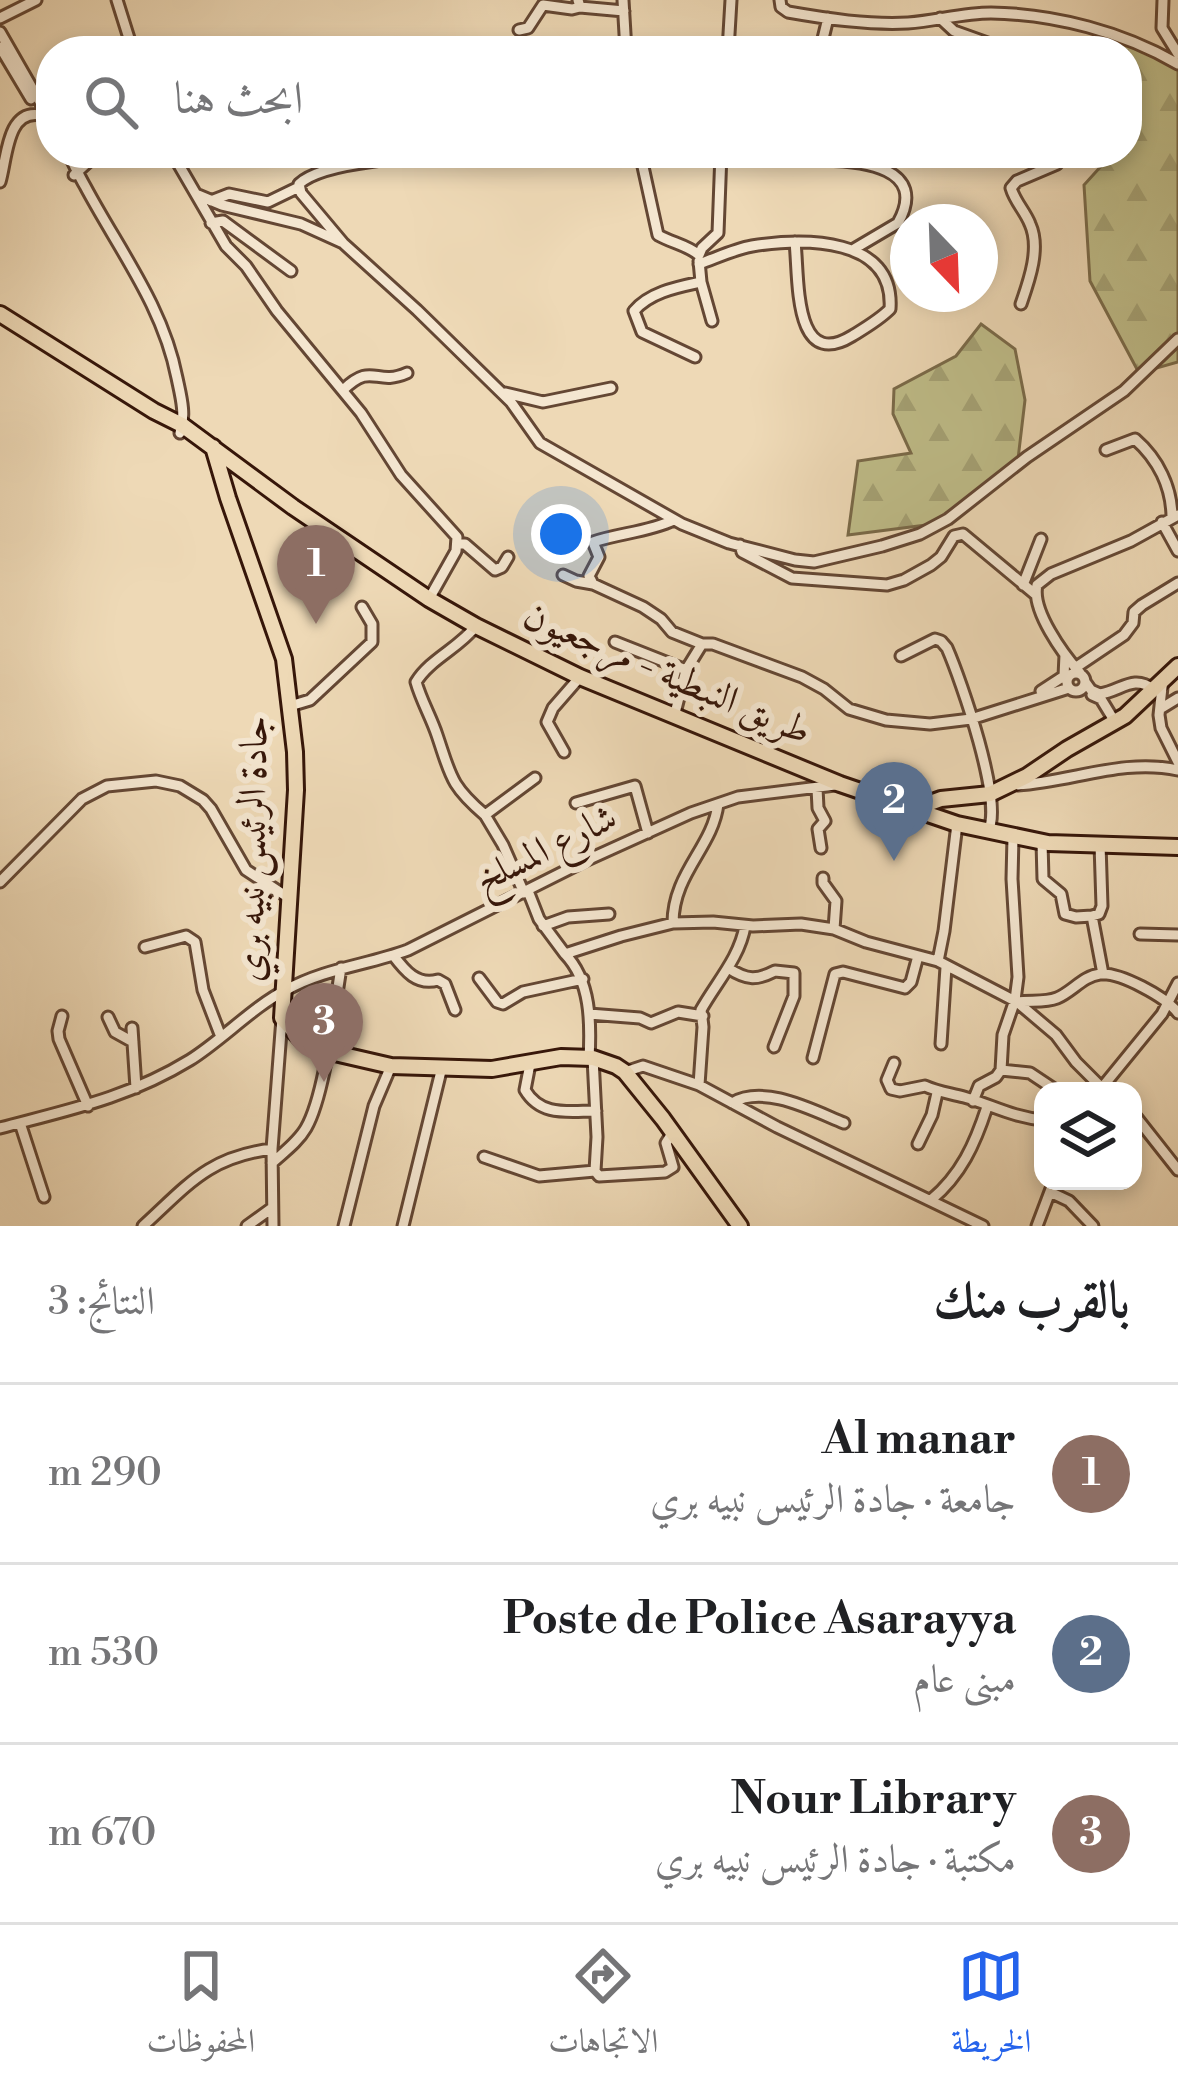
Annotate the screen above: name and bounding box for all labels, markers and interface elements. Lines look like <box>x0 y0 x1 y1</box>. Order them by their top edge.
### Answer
search box <box>36 36 1142 168</box>
icon: search <box>78 69 144 135</box>
text: ابحث هنا <box>174 71 303 128</box>
north arrow <box>890 204 998 312</box>
your location <box>531 504 591 564</box>
pin: 1 <box>277 525 355 624</box>
street label: طريق النبطية - مرجعيون <box>515 591 818 758</box>
street label: جادة الرئيس نبيه بري <box>226 715 285 983</box>
pin: 2 <box>855 762 933 861</box>
street label: شارع المسلخ <box>467 793 629 912</box>
pin: 3 <box>285 983 363 1082</box>
map controls <box>1034 1082 1142 1190</box>
button: layers <box>1034 1082 1142 1190</box>
text: بالقرب منك <box>933 1270 1130 1334</box>
text: النتائج: 3 <box>48 1278 155 1327</box>
text: Al manar <box>822 1411 1016 1468</box>
text: 290 m <box>48 1449 162 1498</box>
text: 1 <box>1082 1449 1100 1498</box>
text: جامعة · جادة الرئيس نبيه بري <box>650 1476 1016 1525</box>
text: Poste de Police Asarayya <box>503 1591 1016 1648</box>
text: 530 m <box>48 1629 159 1678</box>
text: 2 <box>1079 1629 1103 1678</box>
text: مبنى عام <box>913 1656 1016 1705</box>
text: Nour Library <box>730 1771 1016 1828</box>
text: 670 m <box>48 1809 156 1858</box>
text: 3 <box>1079 1809 1103 1858</box>
text: مكتبة · جادة الرئيس نبيه بري <box>655 1836 1016 1885</box>
tab: المحفوظات <box>146 1943 255 2073</box>
tab: الاتجاهات <box>548 1943 658 2073</box>
tab: الخريطة <box>951 1943 1032 2073</box>

